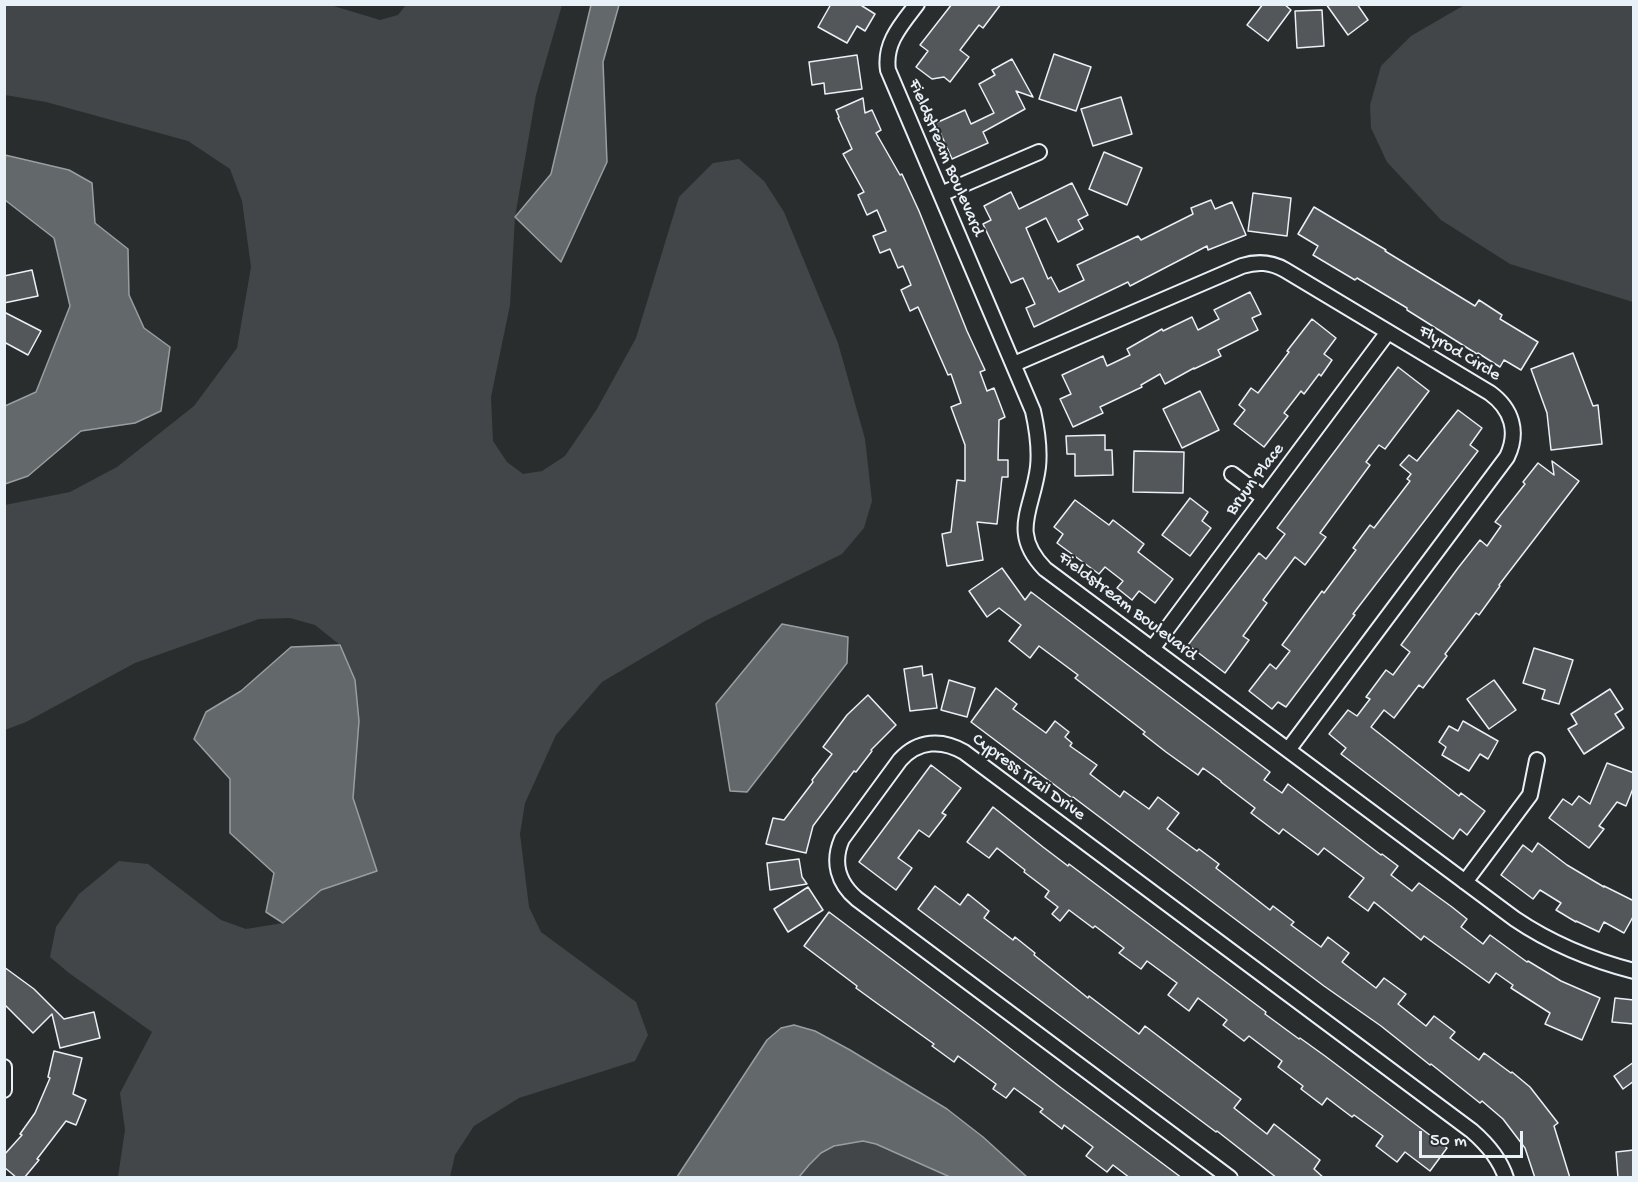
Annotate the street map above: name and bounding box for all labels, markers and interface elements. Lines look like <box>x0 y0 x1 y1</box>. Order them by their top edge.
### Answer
street label: Fieldstream Boulevard <box>902 76 988 240</box>
street label: Flyrod Circle <box>1414 321 1504 387</box>
street label: Bruun Place <box>1222 440 1290 520</box>
street label: Fieldstream Boulevard <box>1053 548 1201 666</box>
street label: Cypress Trail Drive <box>967 729 1089 827</box>
scale bar <box>1422 1119 1526 1157</box>
text: 50 m <box>1430 1131 1467 1152</box>

